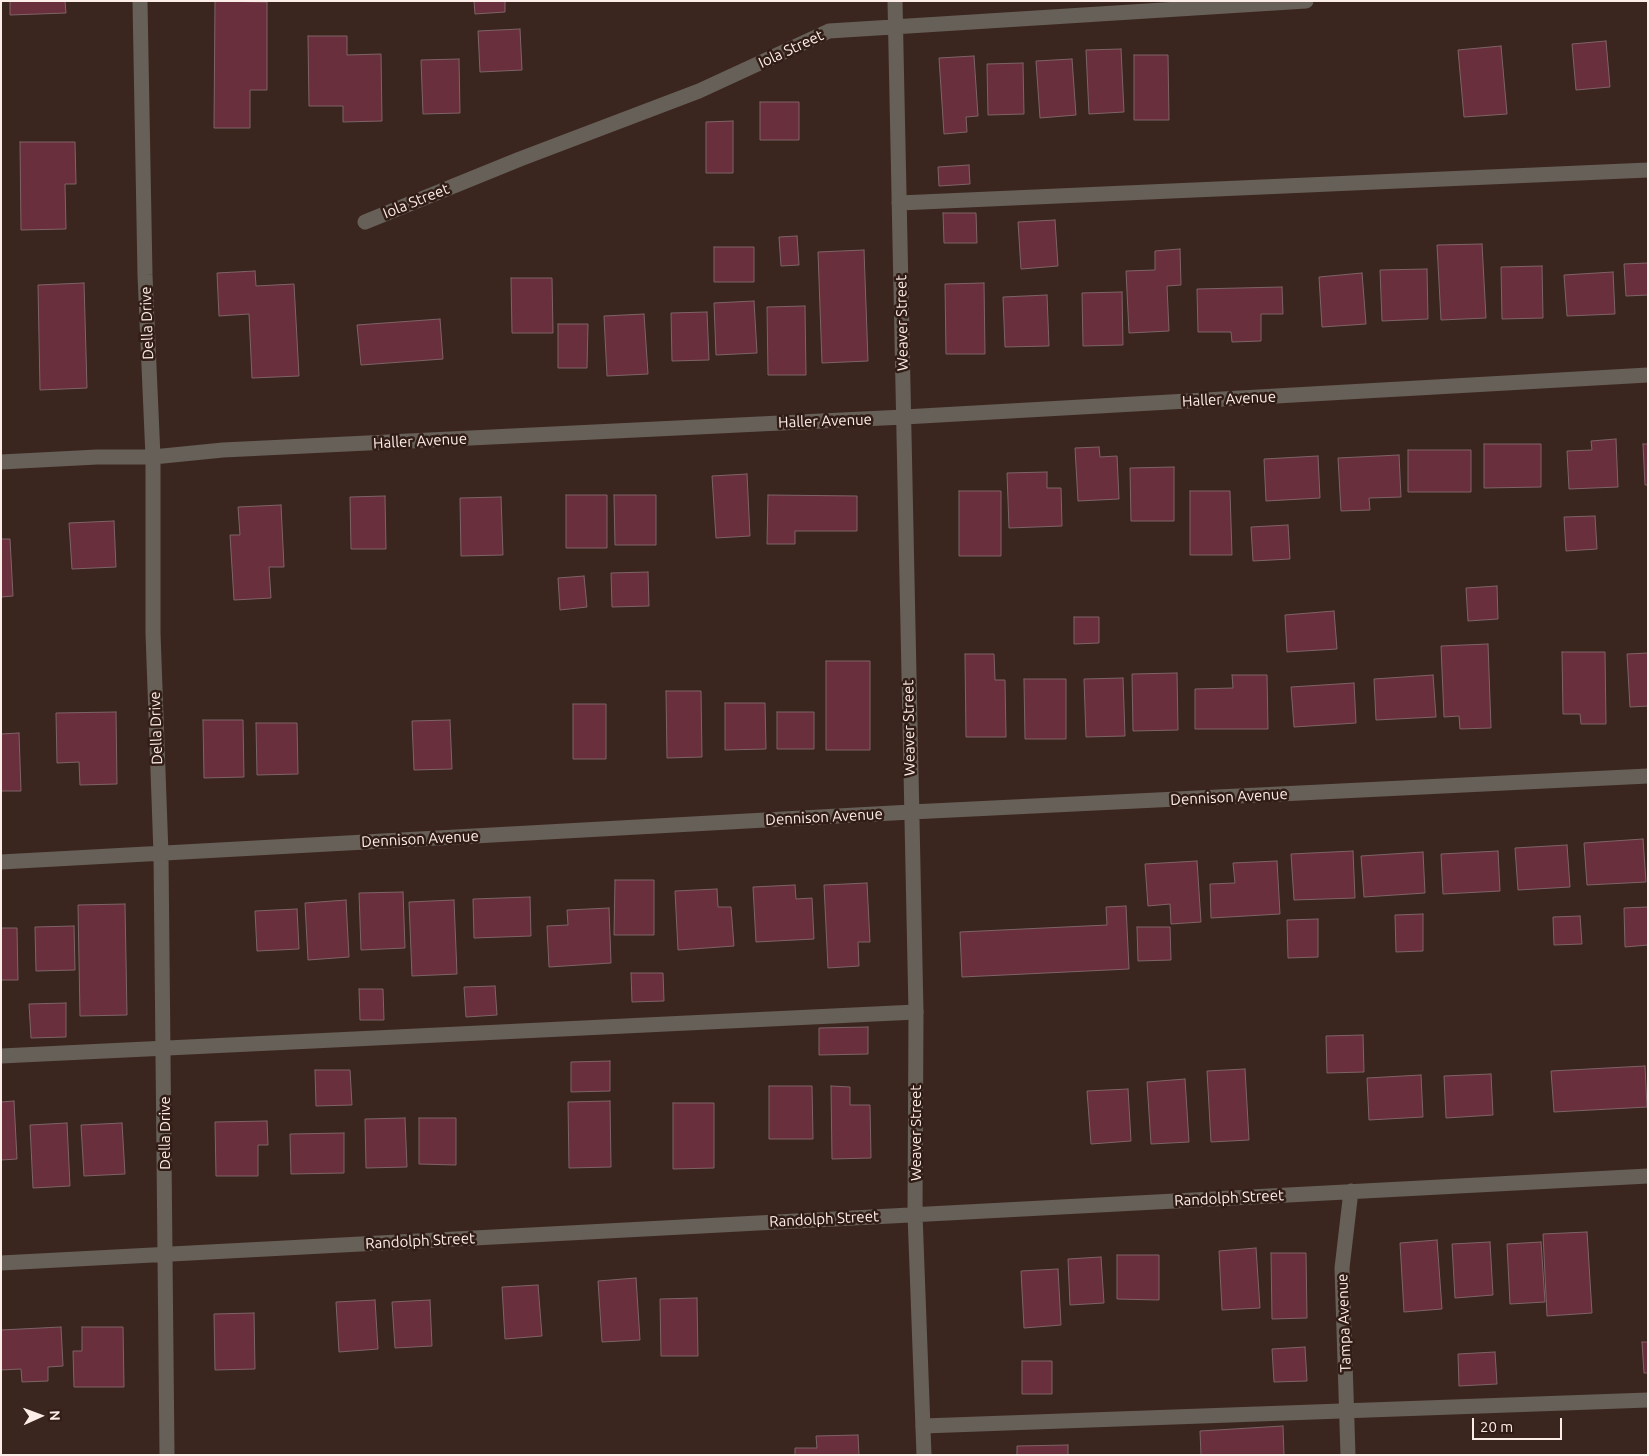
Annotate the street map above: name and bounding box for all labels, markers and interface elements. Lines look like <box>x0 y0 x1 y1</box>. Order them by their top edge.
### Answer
street label: Iola Street <box>756 26 826 72</box>
street label: Iola Street <box>380 180 452 222</box>
street label: Weaver Street <box>892 275 912 371</box>
street label: Della Drive <box>137 286 157 360</box>
street label: Haller Avenue <box>1182 388 1276 410</box>
street label: Haller Avenue <box>778 410 872 432</box>
street label: Haller Avenue <box>373 430 467 452</box>
street label: Weaver Street <box>899 680 919 776</box>
street label: Della Drive <box>146 691 166 765</box>
street label: Dennison Avenue <box>1170 785 1288 809</box>
street label: Dennison Avenue <box>765 805 883 829</box>
street label: Dennison Avenue <box>361 827 479 851</box>
street label: Weaver Street <box>907 1085 925 1181</box>
street label: Della Drive <box>156 1096 174 1170</box>
street label: Randolph Street <box>1174 1186 1284 1210</box>
street label: Randolph Street <box>769 1207 879 1231</box>
street label: Randolph Street <box>365 1229 475 1253</box>
street label: Tampa Avenue <box>1333 1273 1355 1373</box>
north arrow <box>15 1391 65 1441</box>
scale bar <box>1474 1408 1564 1440</box>
text: N <box>47 1410 63 1421</box>
text: 20 m <box>1480 1418 1513 1435</box>

